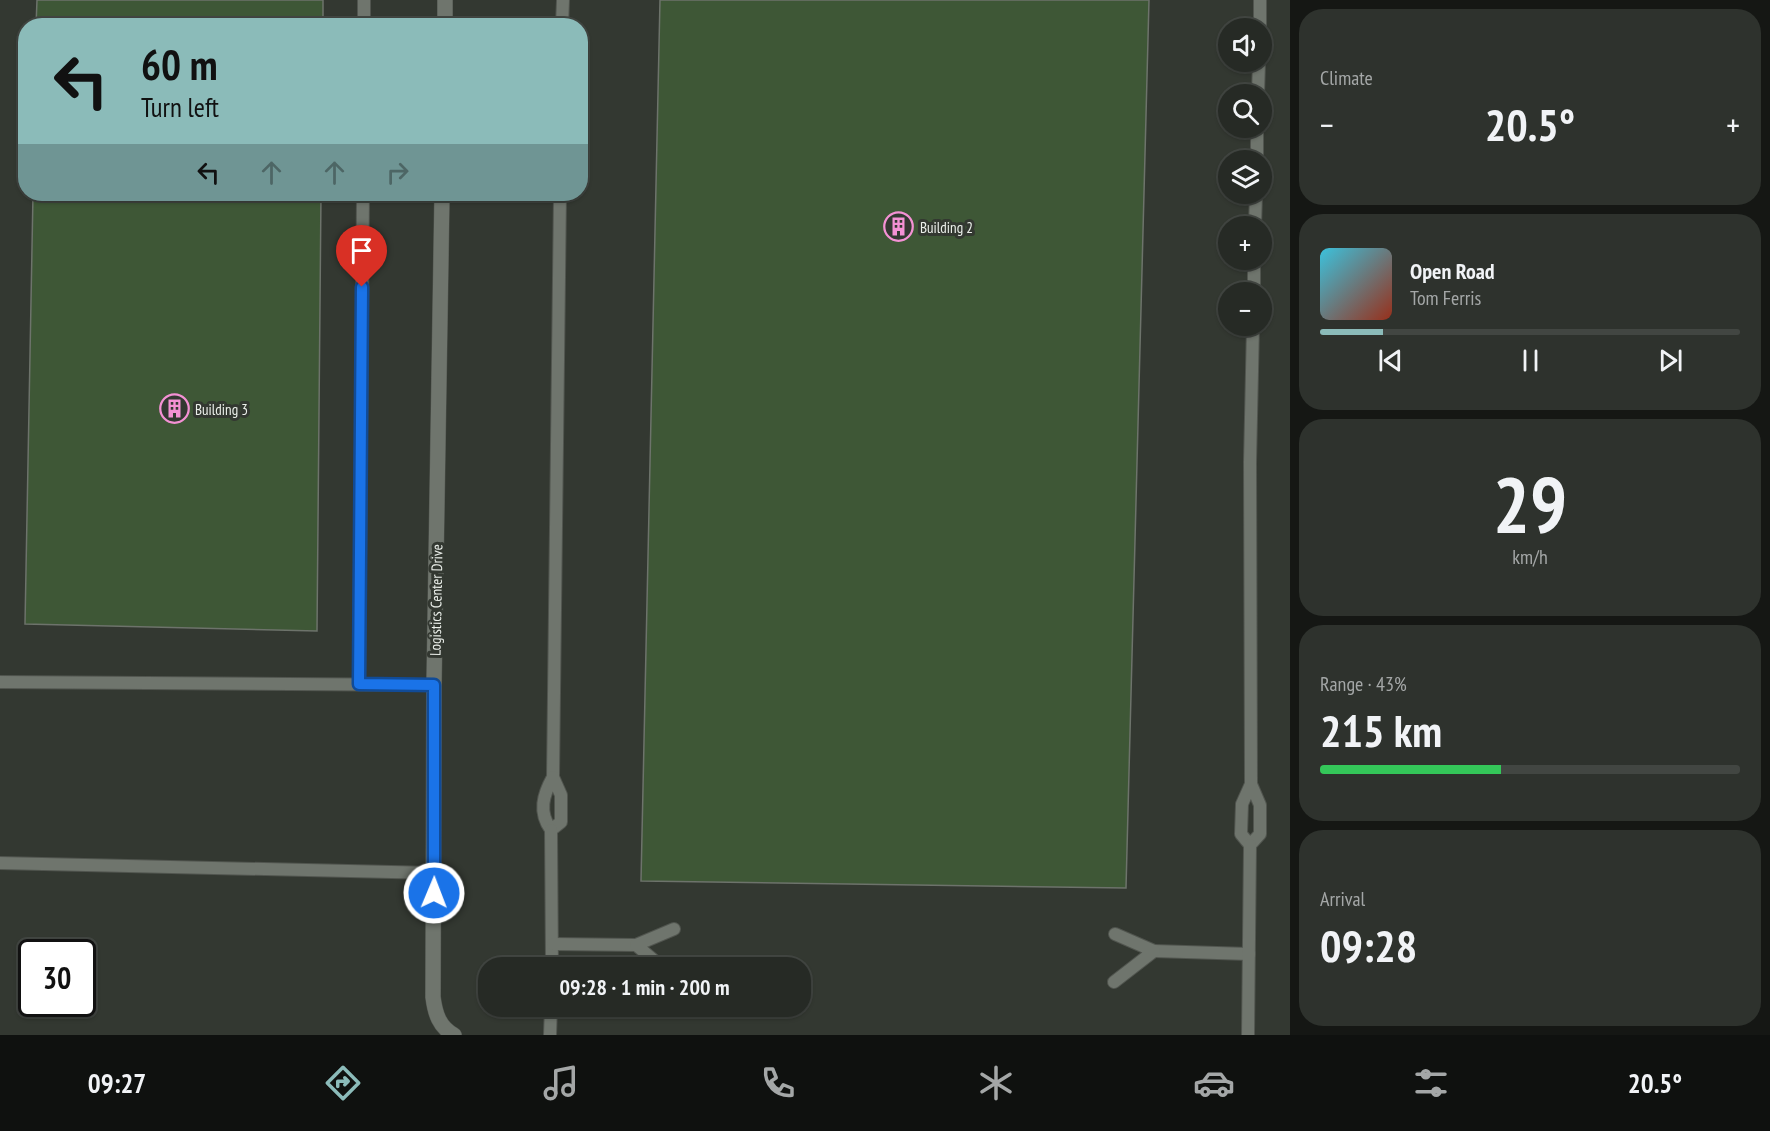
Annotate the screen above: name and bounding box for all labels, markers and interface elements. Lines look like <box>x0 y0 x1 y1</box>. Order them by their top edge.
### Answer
map controls <box>1218 18 1272 336</box>
button: sound <box>1218 18 1272 72</box>
text: 60 m <box>141 37 218 92</box>
icon: left <box>42 42 120 120</box>
text: Climate <box>1320 65 1373 91</box>
button: search <box>1218 84 1272 138</box>
text: Turn left <box>141 90 219 124</box>
text: 20.5° <box>1485 95 1575 153</box>
text: − <box>1320 103 1334 146</box>
text: + <box>1726 103 1740 146</box>
button: layers <box>1218 150 1272 204</box>
icon: left <box>192 156 225 189</box>
icon: ahead <box>255 156 288 189</box>
icon: ahead <box>318 156 351 189</box>
icon: right <box>381 156 414 189</box>
building icon: Building 2 <box>883 211 915 243</box>
button: + <box>1218 216 1272 270</box>
place label: Building 2 <box>920 218 973 237</box>
pin <box>336 225 387 287</box>
icon: arrive <box>345 234 378 267</box>
text: Open Road <box>1410 257 1495 285</box>
button: − <box>1218 282 1272 336</box>
text: Tom Ferris <box>1410 285 1481 311</box>
icon: previous <box>1374 344 1407 377</box>
icon: pause <box>1514 344 1547 377</box>
icon: next <box>1654 344 1687 377</box>
building icon: Building 3 <box>158 393 190 425</box>
place label: Building 3 <box>195 400 248 419</box>
text: 29 <box>1493 454 1567 555</box>
street label: Logistics Center Drive <box>426 544 446 656</box>
text: km/h <box>1512 544 1548 570</box>
text: Range · 43% <box>1320 671 1407 697</box>
text: 215 km <box>1320 701 1442 759</box>
position arrow <box>402 861 466 925</box>
text: Arrival <box>1320 886 1365 912</box>
text: 09:28 <box>1320 916 1417 974</box>
speed limit sign: 30 <box>18 939 96 1017</box>
text: 09:28 · 1 min · 200 m <box>559 973 730 1001</box>
icon: directions <box>322 1062 364 1104</box>
icon: music <box>540 1062 582 1104</box>
icon: phone <box>757 1062 799 1104</box>
icon: climate <box>975 1062 1017 1104</box>
icon: car <box>1193 1062 1235 1104</box>
icon: filters <box>1410 1062 1452 1104</box>
text: 09:27 <box>88 1066 146 1100</box>
text: 20.5° <box>1628 1066 1682 1100</box>

